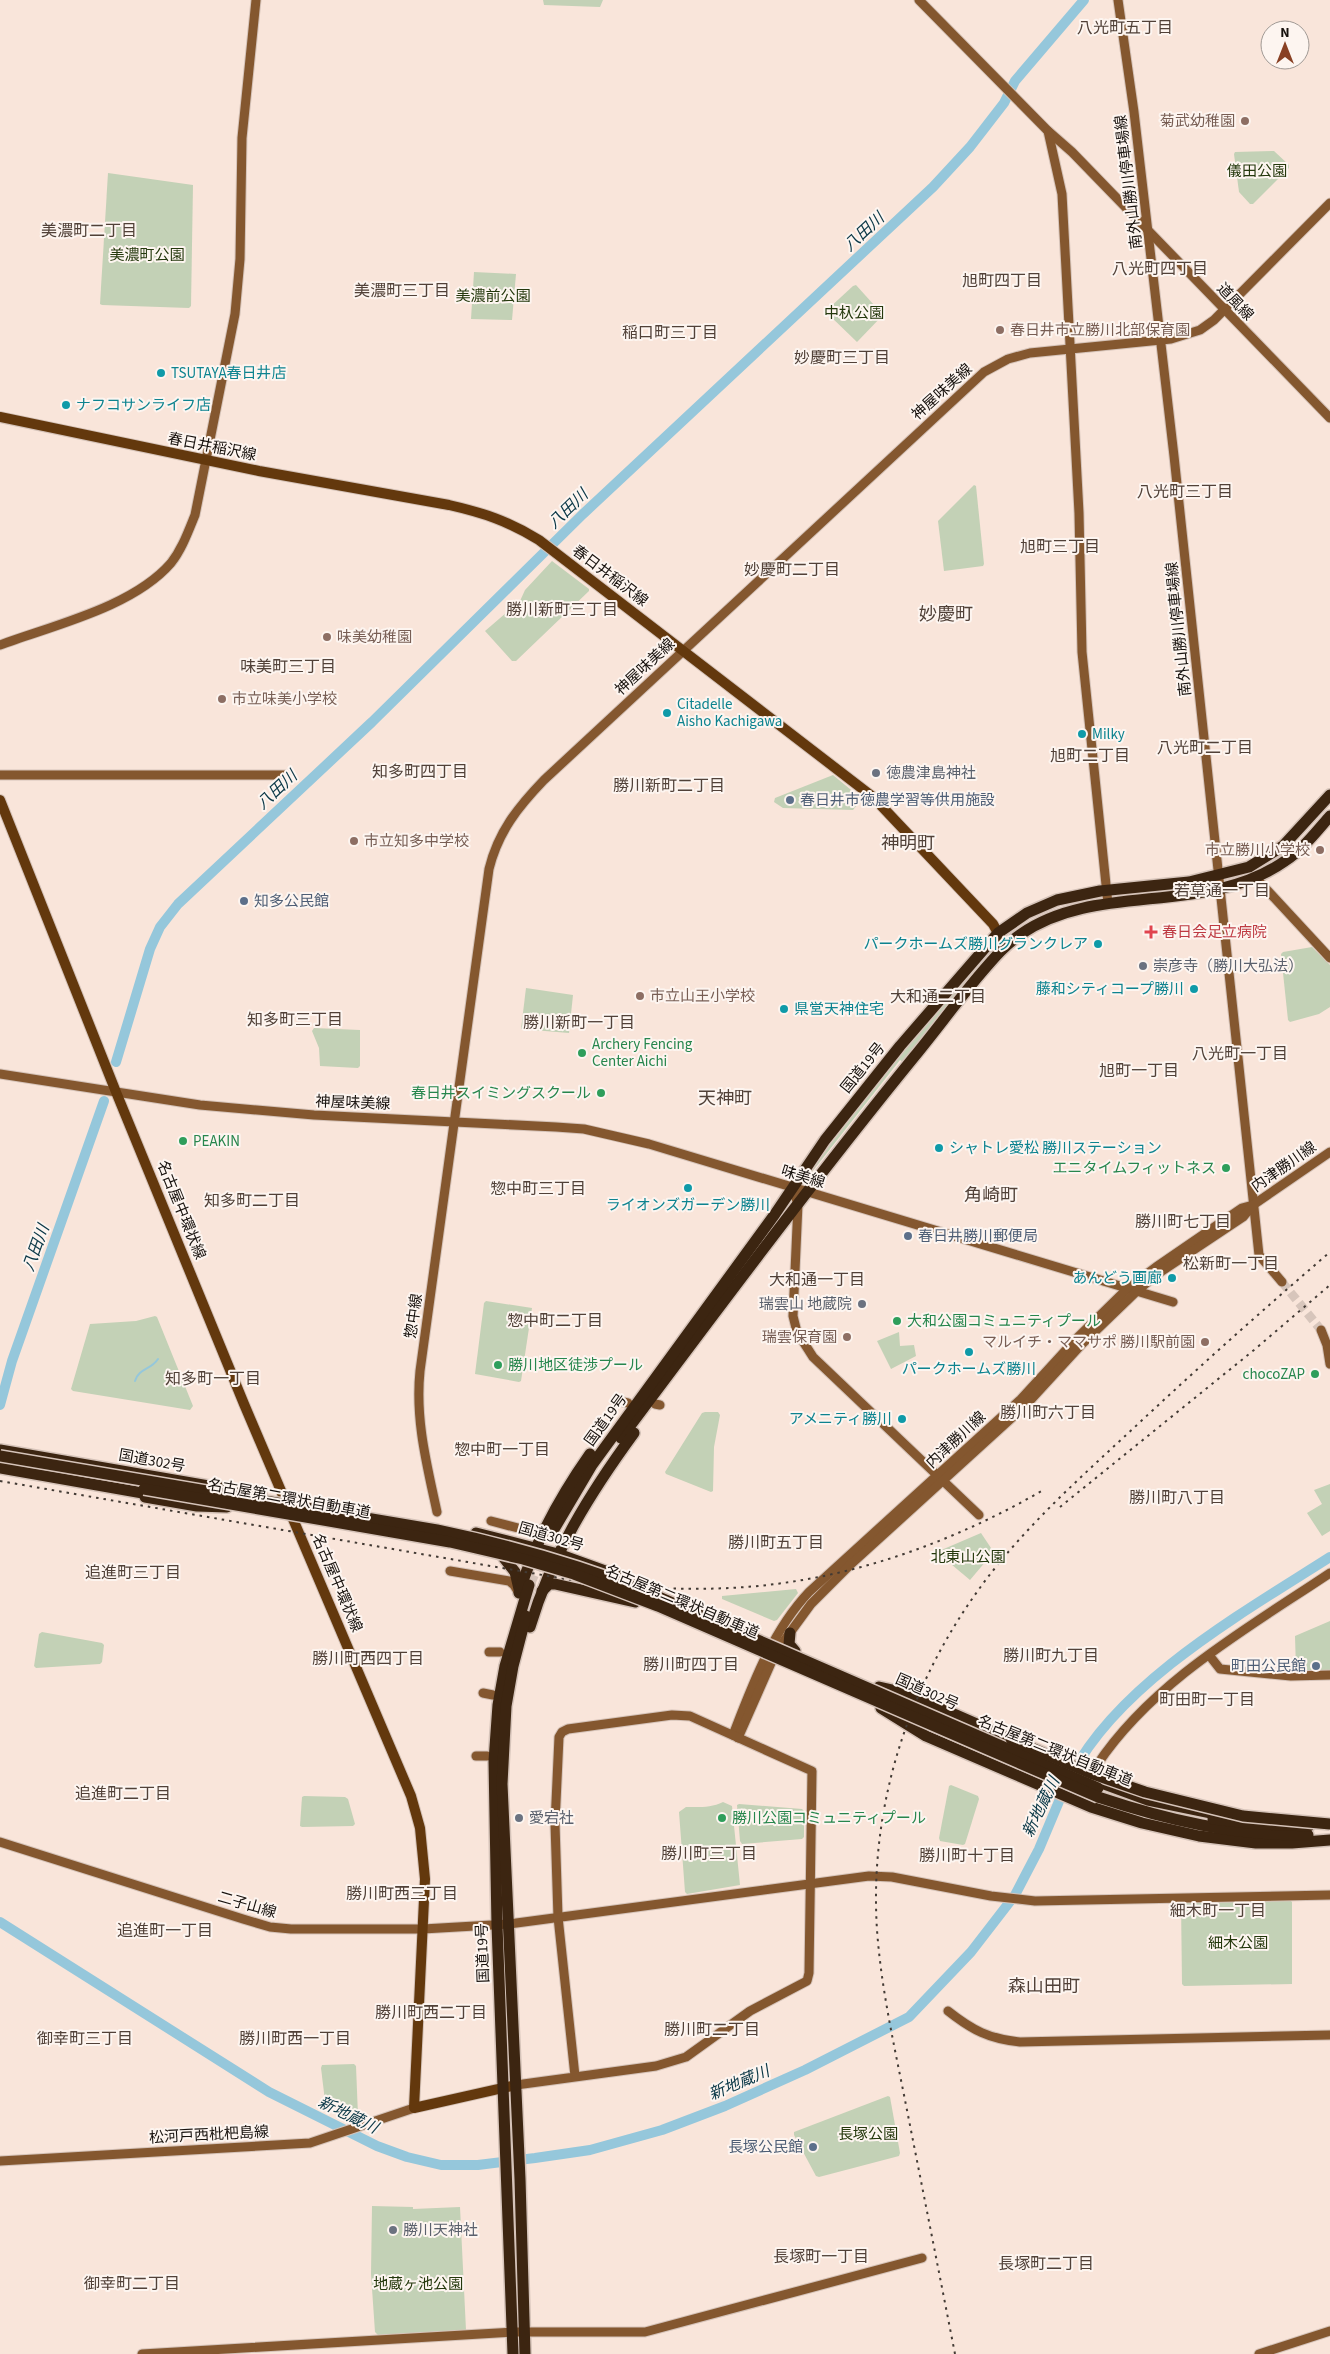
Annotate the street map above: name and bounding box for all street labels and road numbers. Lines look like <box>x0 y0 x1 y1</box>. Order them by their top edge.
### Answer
street label: 南外山勝川停車場線 <box>1110 114 1148 250</box>
street label: 道風線 <box>1212 279 1258 325</box>
street label: 神屋味美線 <box>907 359 977 425</box>
street label: 春日井稲沢線 <box>166 428 258 466</box>
street label: 春日井稲沢線 <box>568 541 652 611</box>
street label: 南外山勝川停車場線 <box>1162 561 1196 697</box>
street label: 神屋味美線 <box>610 634 680 700</box>
street label: 国道19号 <box>836 1038 890 1098</box>
street label: 神屋味美線 <box>315 1091 391 1115</box>
street label: 内津勝川線 <box>1247 1137 1321 1197</box>
street label: 名古屋中環状線 <box>152 1157 210 1263</box>
street label: 味美線 <box>778 1160 828 1194</box>
street label: 惣中線 <box>400 1292 428 1340</box>
street label: 国道19号 <box>580 1390 632 1450</box>
street label: 内津勝川線 <box>921 1407 991 1473</box>
street label: 国道302号 <box>117 1445 187 1477</box>
street label: 名古屋第二環状自動車道 <box>206 1474 372 1524</box>
street label: 国道302号 <box>516 1518 586 1556</box>
street label: 名古屋中環状線 <box>307 1531 367 1635</box>
street label: 名古屋第二環状自動車道 <box>602 1560 762 1644</box>
street label: 国道302号 <box>892 1669 962 1715</box>
street label: 名古屋第二環状自動車道 <box>975 1710 1135 1792</box>
street label: 二子山線 <box>215 1887 279 1923</box>
street label: 国道19号 <box>471 1923 495 1983</box>
street label: 松河戸西枇杷島線 <box>149 2121 269 2149</box>

